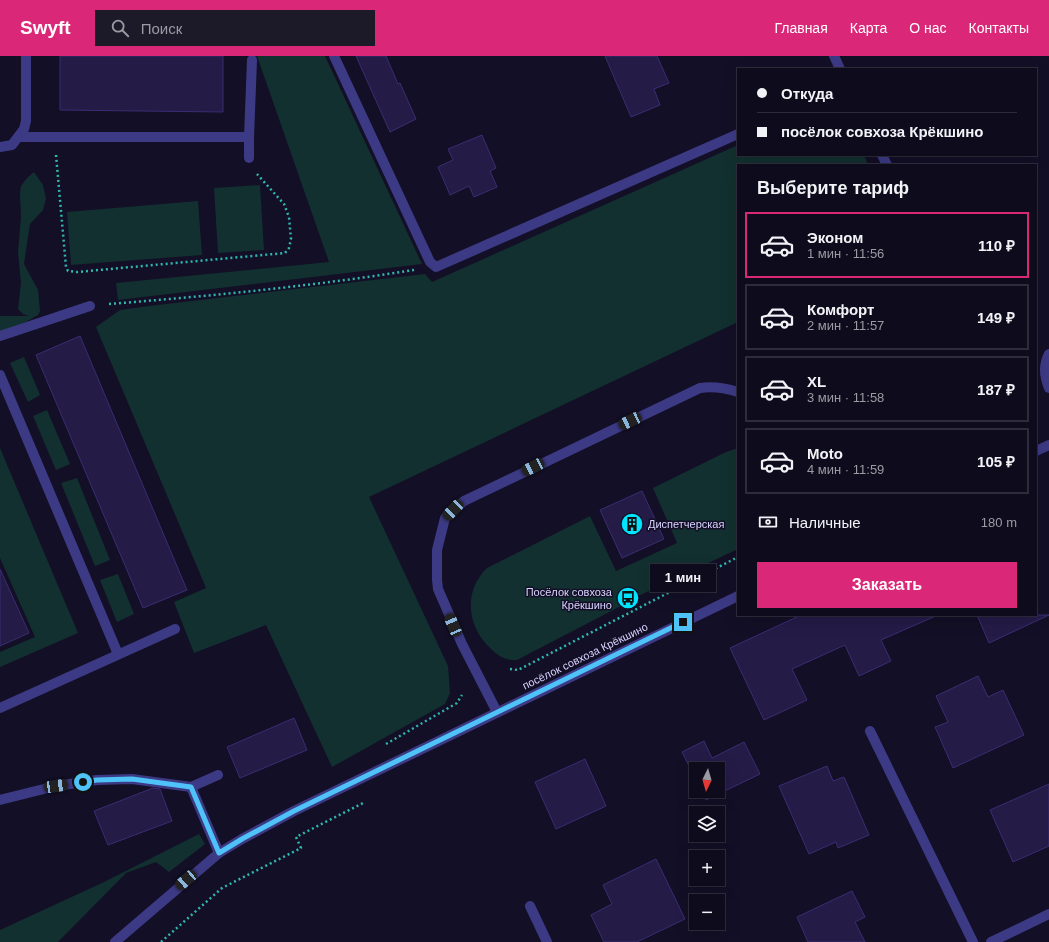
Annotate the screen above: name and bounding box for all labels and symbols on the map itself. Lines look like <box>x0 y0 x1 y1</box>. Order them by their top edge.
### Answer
car <box>617 410 643 432</box>
car <box>520 456 546 478</box>
car <box>440 497 466 523</box>
building icon: Диспетчерская <box>619 511 645 537</box>
place label: Диспетчерская <box>648 518 724 530</box>
callout: 1 мин <box>650 564 716 592</box>
bus stop icon: Посёлок совхоза Крёкшино <box>615 585 641 611</box>
place label: Посёлок совхоза Крёкшино <box>526 586 613 611</box>
car <box>443 612 463 638</box>
route end <box>674 613 692 631</box>
street label: посёлок совхоза Крёкшино <box>520 620 650 692</box>
north arrow <box>689 762 725 798</box>
route start <box>74 773 92 791</box>
car <box>43 778 69 794</box>
car <box>173 868 199 892</box>

